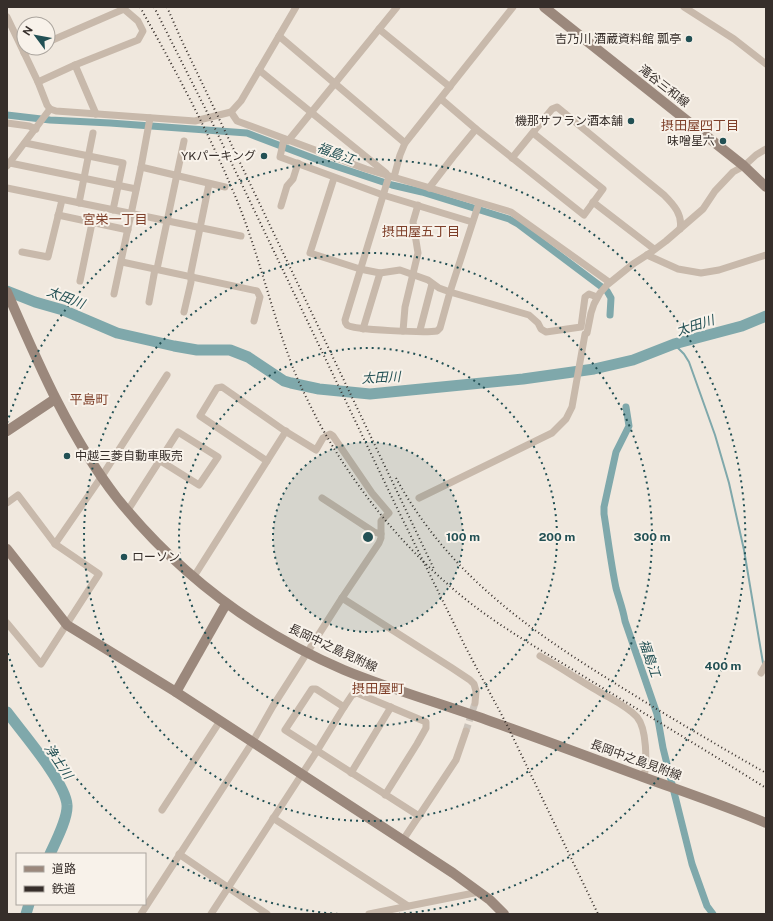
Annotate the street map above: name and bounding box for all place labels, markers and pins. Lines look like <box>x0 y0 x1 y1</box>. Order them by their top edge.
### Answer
place label: 吉乃川 酒蔵資料館 瓢亭 <box>555 32 681 46</box>
marker: 吉乃川 酒蔵資料館 瓢亭 <box>684 34 694 44</box>
place label: 機那サフラン酒本舗 <box>515 114 623 128</box>
marker: 機那サフラン酒本舗 <box>626 116 636 126</box>
place label: 味噌星六 <box>667 134 715 148</box>
marker: 味噌星六 <box>718 136 728 146</box>
place label: YKパーキング <box>181 149 256 163</box>
marker: YKパーキング <box>259 151 269 161</box>
place label: 中越三菱自動車販売 <box>75 449 183 463</box>
marker: 中越三菱自動車販売 <box>62 451 72 461</box>
centre of rings <box>361 530 375 544</box>
place label: ローソン <box>132 550 180 564</box>
marker: ローソン <box>119 552 129 562</box>

